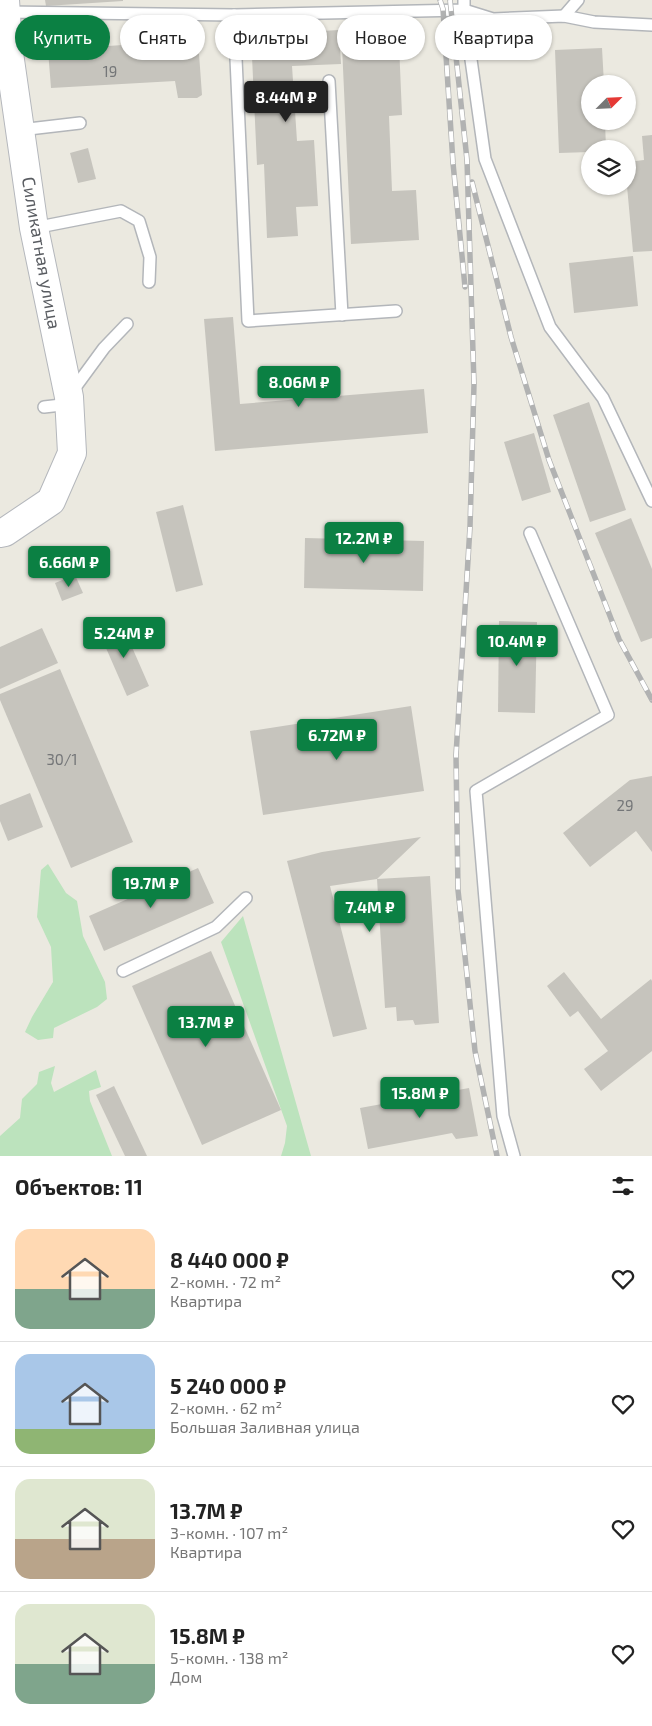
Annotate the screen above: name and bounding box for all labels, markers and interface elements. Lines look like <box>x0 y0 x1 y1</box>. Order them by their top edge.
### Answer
chip: Купить <box>15 15 110 60</box>
chip: Снять <box>120 15 205 60</box>
chip: Фильтры <box>215 15 327 60</box>
chip: Новое <box>337 15 425 60</box>
chip: Квартира <box>435 15 552 60</box>
house number: 19 <box>103 62 117 80</box>
north arrow <box>581 75 636 130</box>
map controls <box>581 75 636 195</box>
pin: 8.44M ₽ <box>240 80 332 123</box>
text: 8.44M ₽ <box>255 87 317 106</box>
button: layers <box>581 140 636 195</box>
street label: Силикатная улица <box>18 175 66 331</box>
pin: 8.06M ₽ <box>253 366 345 408</box>
text: 8.06M ₽ <box>269 372 329 391</box>
pin: 12.2M ₽ <box>318 522 410 564</box>
text: 12.2M ₽ <box>336 528 392 547</box>
pin: 6.66M ₽ <box>23 546 115 588</box>
text: 6.66M ₽ <box>39 552 99 571</box>
pin: 5.24M ₽ <box>78 616 170 659</box>
text: 5.24M ₽ <box>94 623 154 642</box>
pin: 10.4M ₽ <box>471 624 563 667</box>
text: 10.4M ₽ <box>488 631 546 650</box>
pin: 6.72M ₽ <box>291 718 383 761</box>
text: 6.72M ₽ <box>308 725 366 744</box>
house number: 30/1 <box>46 750 78 768</box>
house number: 29 <box>616 796 634 814</box>
pin: 19.7M ₽ <box>105 866 197 909</box>
text: 19.7M ₽ <box>123 873 179 892</box>
pin: 7.4M ₽ <box>329 890 411 933</box>
text: 7.4M ₽ <box>345 897 395 916</box>
pin: 13.7M ₽ <box>160 1006 252 1048</box>
text: 13.7M ₽ <box>178 1012 234 1031</box>
pin: 15.8M ₽ <box>374 1076 466 1119</box>
text: 15.8M ₽ <box>391 1083 449 1102</box>
icon: filters <box>609 1172 637 1200</box>
text: Объектов: 11 <box>15 1174 143 1199</box>
text: 8 440 000 ₽ <box>170 1247 289 1272</box>
icon: home <box>55 1249 115 1309</box>
icon: heart <box>609 1265 637 1293</box>
text: 2-комн. · 72 m² <box>170 1272 281 1291</box>
text: Квартира <box>170 1291 242 1310</box>
text: 5 240 000 ₽ <box>170 1373 286 1398</box>
icon: home <box>55 1374 115 1434</box>
icon: heart <box>609 1390 637 1418</box>
text: 2-комн. · 62 m² <box>170 1398 282 1417</box>
text: Большая Заливная улица <box>170 1417 360 1436</box>
text: 13.7M ₽ <box>170 1498 243 1523</box>
icon: home <box>55 1499 115 1559</box>
icon: heart <box>609 1515 637 1543</box>
text: 3-комн. · 107 m² <box>170 1523 288 1542</box>
text: Квартира <box>170 1542 242 1561</box>
text: 15.8M ₽ <box>170 1623 245 1648</box>
icon: home <box>55 1624 115 1684</box>
icon: heart <box>609 1640 637 1668</box>
text: 5-комн. · 138 m² <box>170 1648 288 1667</box>
text: Дом <box>170 1667 202 1686</box>

